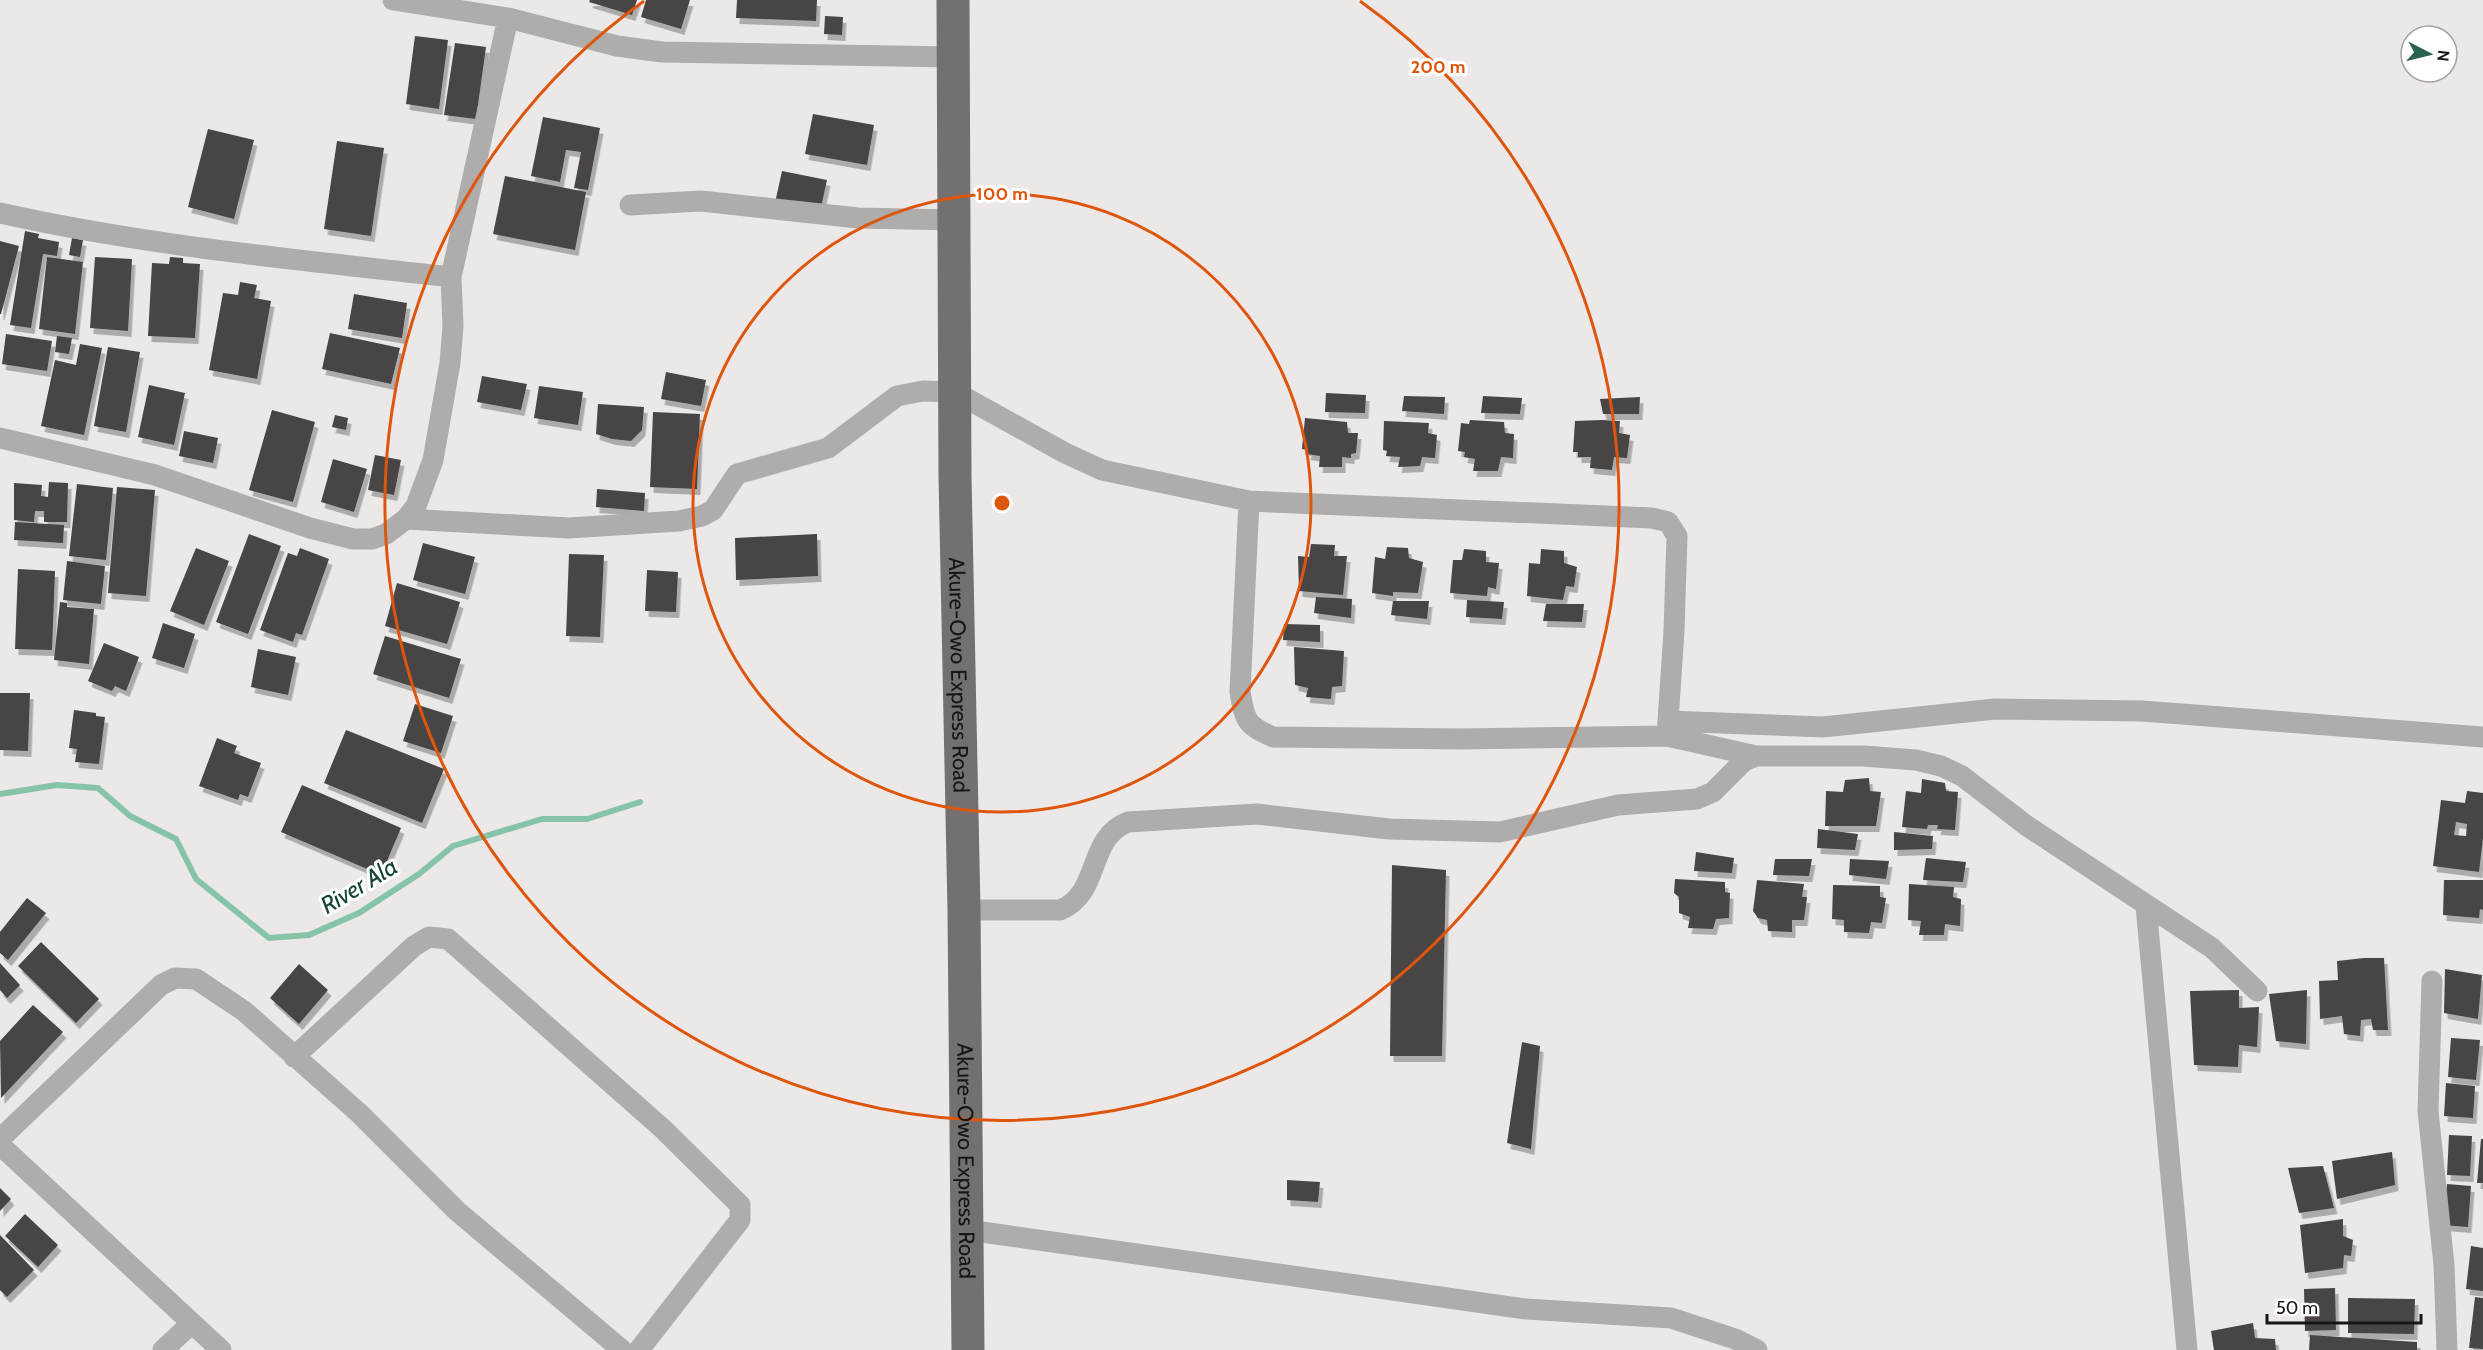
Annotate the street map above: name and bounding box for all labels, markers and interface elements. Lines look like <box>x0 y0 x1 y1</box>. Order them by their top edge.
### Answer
north arrow <box>2399 24 2459 84</box>
text: N <box>2433 49 2454 63</box>
text: 200 m <box>1411 56 1465 78</box>
text: 100 m <box>976 183 1028 205</box>
centre of rings <box>992 493 1012 513</box>
street label: Akure-Owo Express Road <box>943 557 975 793</box>
water label: River Ala <box>315 851 402 920</box>
street label: Akure-Owo Express Road <box>951 1043 980 1279</box>
scale bar <box>2267 1287 2422 1325</box>
text: 50 m <box>2276 1297 2318 1319</box>

